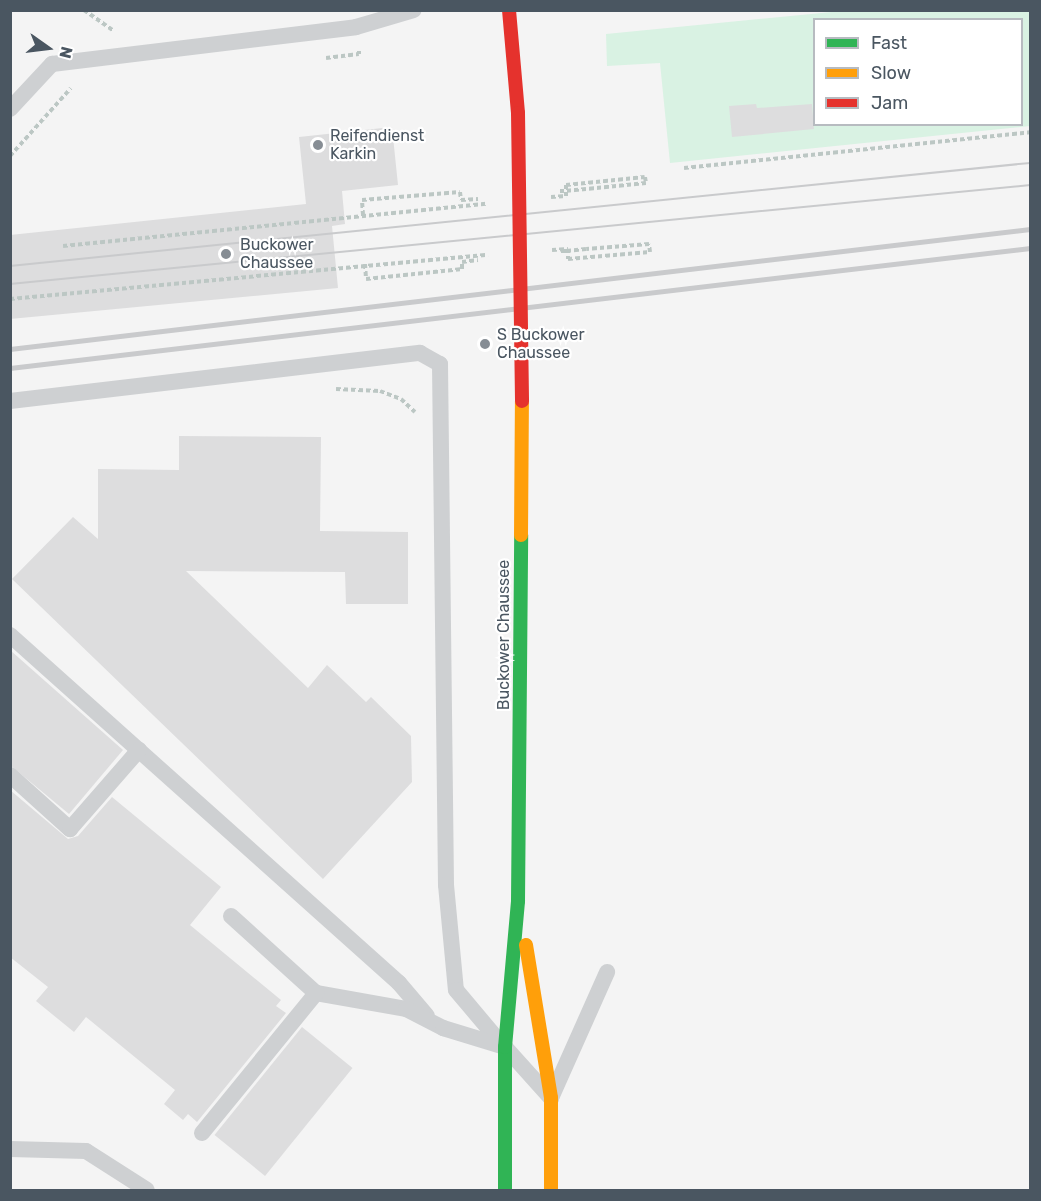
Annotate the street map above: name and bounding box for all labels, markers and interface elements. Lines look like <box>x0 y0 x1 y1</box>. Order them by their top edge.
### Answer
north arrow <box>18 18 78 78</box>
legend <box>813 18 1023 126</box>
text: Fast <box>871 32 907 54</box>
text: N <box>55 45 77 60</box>
text: Slow <box>871 62 911 84</box>
text: Jam <box>871 92 908 114</box>
place label: Reifendienst Karkin <box>330 126 424 164</box>
marker: Reifendienst Karkin <box>311 138 325 152</box>
place label: Buckower Chaussee <box>240 235 314 273</box>
marker: Buckower Chaussee <box>217 245 235 263</box>
place label: S Buckower Chaussee <box>497 325 585 363</box>
marker: S Buckower Chaussee <box>478 337 492 351</box>
street label: Buckower Chaussee <box>494 560 514 710</box>

